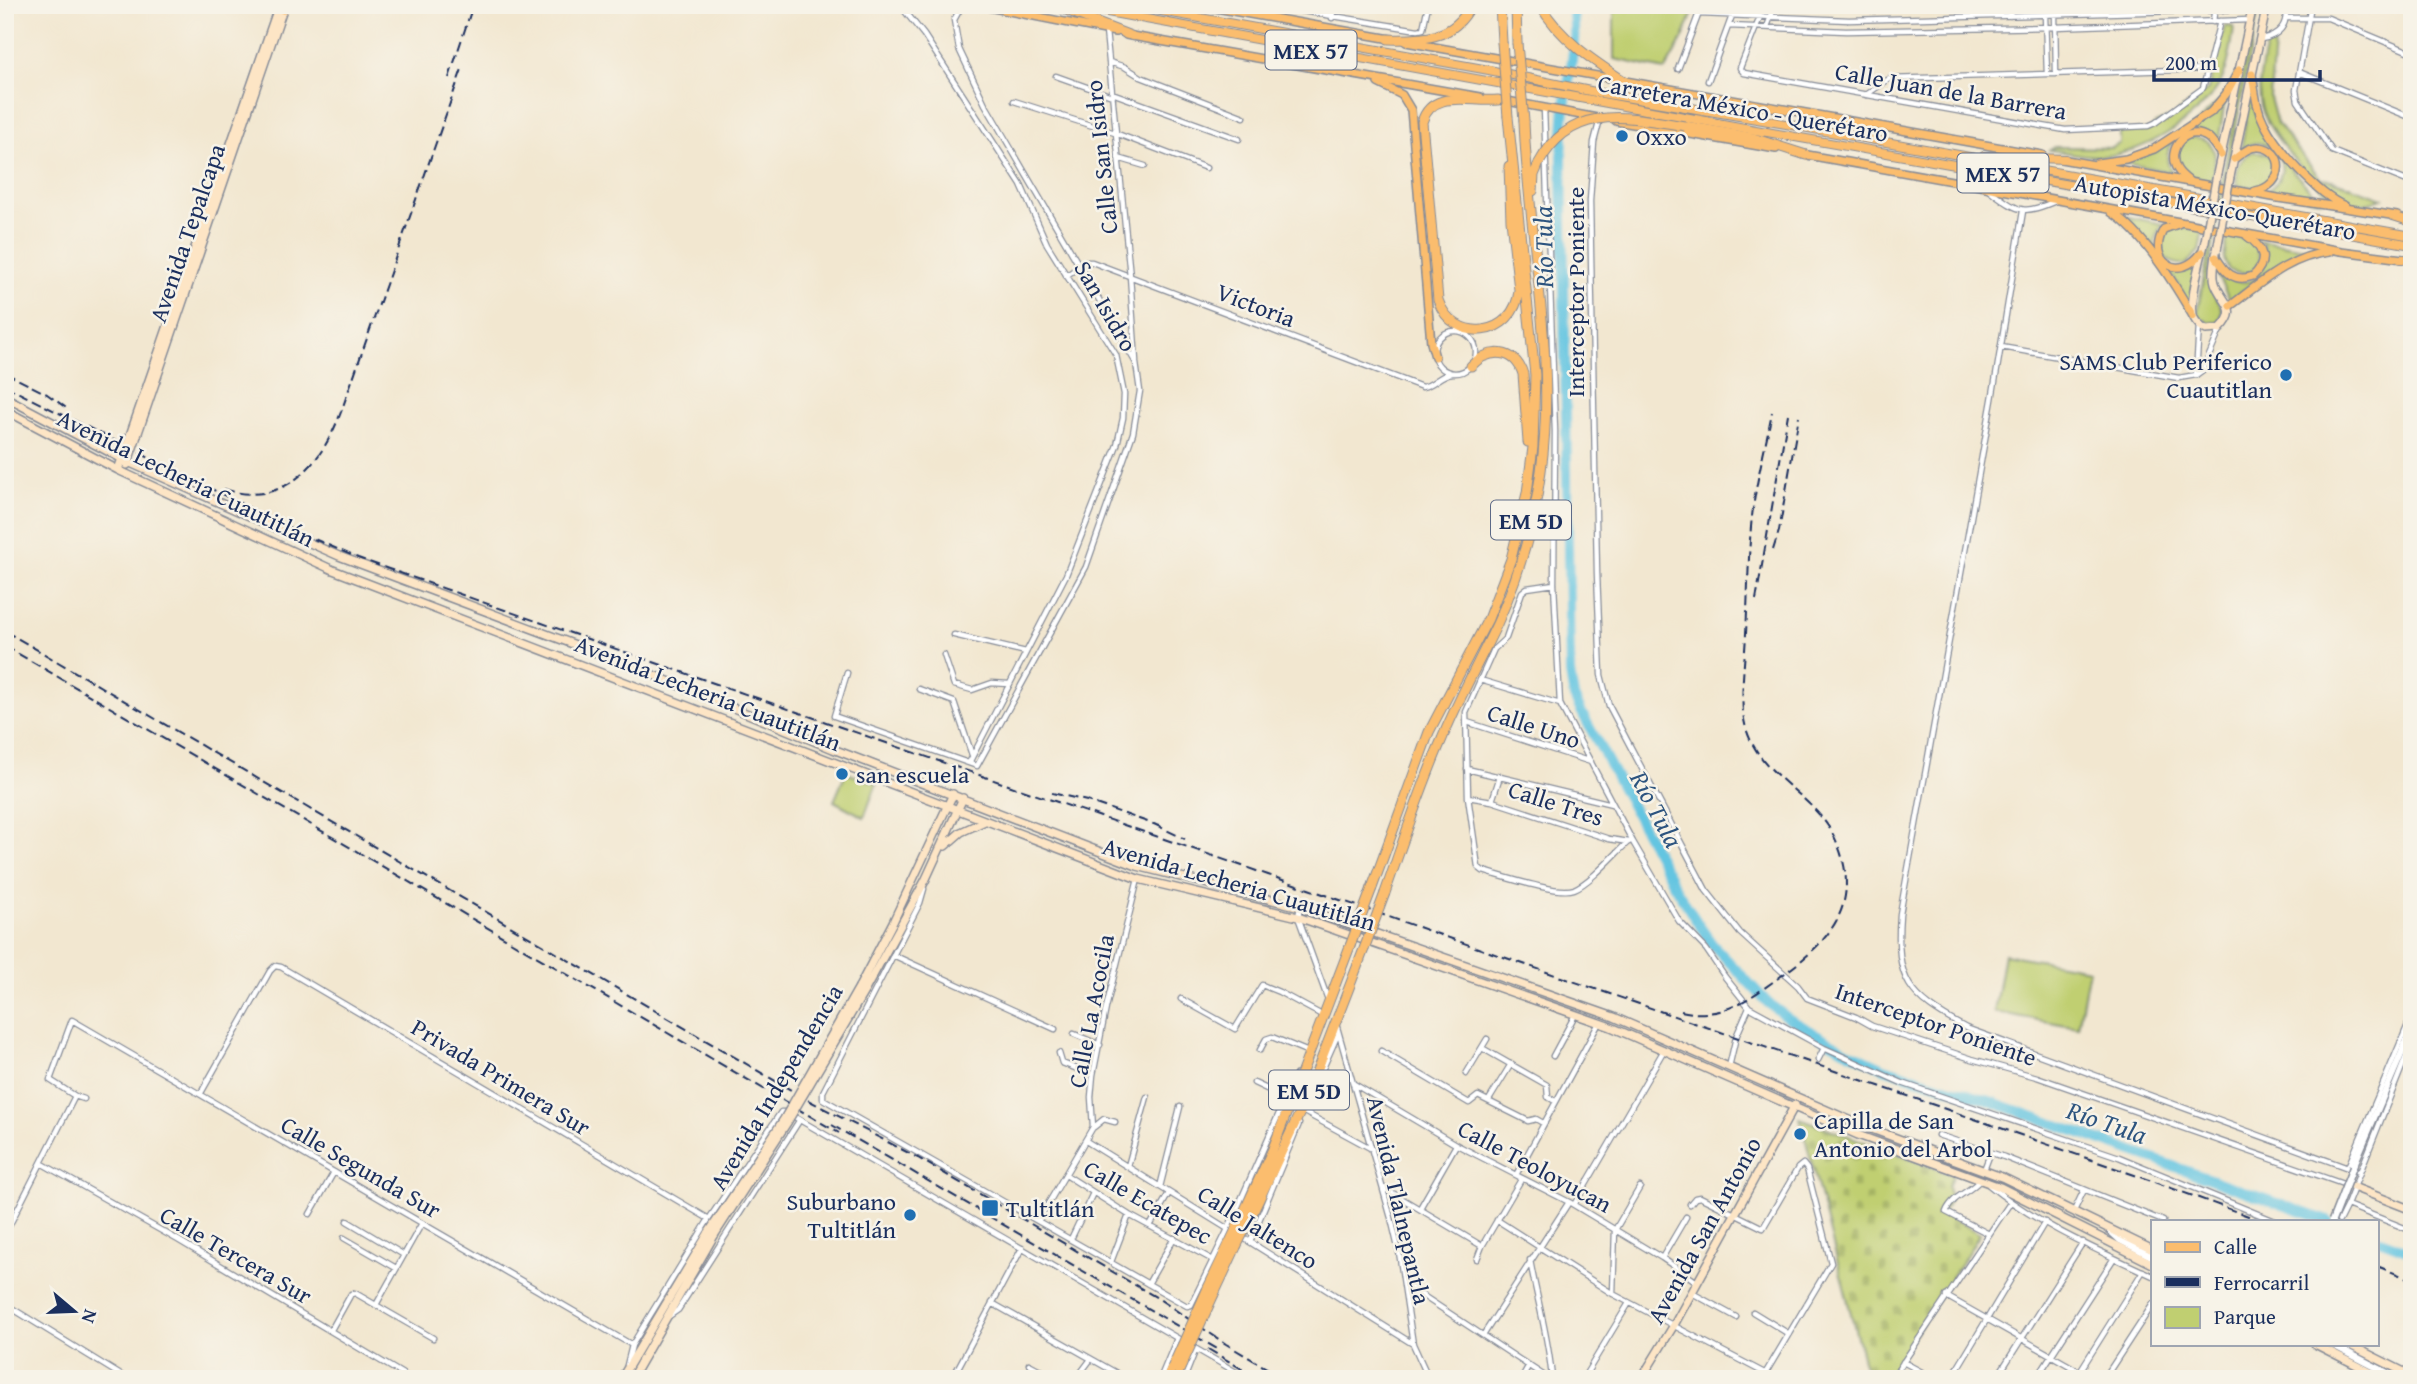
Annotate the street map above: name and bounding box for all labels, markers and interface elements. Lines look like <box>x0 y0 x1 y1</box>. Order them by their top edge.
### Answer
road number: MEX 57 <box>1266 31 1356 70</box>
scale bar <box>2154 38 2321 82</box>
text: 200 m <box>2165 47 2217 78</box>
street label: Calle Juan de la Barrera <box>1833 53 2070 129</box>
street label: Carretera México - Querétaro <box>1595 65 1891 151</box>
street label: Calle San Isidro <box>1076 78 1126 236</box>
place label: Oxxo <box>1636 119 1687 154</box>
marker: Oxxo <box>1614 128 1630 144</box>
street label: Avenida Tepalcapa <box>140 138 234 327</box>
road number: MEX 57 <box>1958 154 2048 192</box>
street label: Autopista México-Querétaro <box>2072 165 2358 249</box>
street label: Interceptor Poniente <box>1558 187 1593 397</box>
water label: Río Tula <box>1523 205 1563 290</box>
street label: San Isidro <box>1066 254 1146 358</box>
street label: Victoria <box>1212 274 1301 336</box>
place label: SAMS Club Periferico Cuautitlan <box>2059 344 2273 407</box>
marker: SAMS Club Periferico Cuautitlan <box>2278 367 2294 383</box>
street label: Avenida Lecheria Cuautitlán <box>51 400 321 556</box>
road number: EM 5D <box>1491 500 1571 540</box>
street label: Avenida Lecheria Cuautitlán <box>570 626 847 760</box>
street label: Calle Uno <box>1483 695 1585 757</box>
place label: san escuela <box>856 757 970 792</box>
water label: Río Tula <box>1620 763 1694 855</box>
marker: san escuela <box>834 766 850 782</box>
street label: Calle Tres <box>1504 771 1608 835</box>
street label: Avenida Lecheria Cuautitlán <box>1098 828 1380 940</box>
street label: Calle La Acocila <box>1059 931 1123 1091</box>
street label: Interceptor Poniente <box>1831 973 2041 1075</box>
street label: Avenida Independencia <box>701 977 852 1197</box>
street label: Privada Primera Sur <box>405 1010 597 1144</box>
road number: EM 5D <box>1269 1070 1349 1110</box>
water label: Río Tula <box>2061 1090 2152 1154</box>
street label: Avenida Tlalnepantla <box>1358 1092 1440 1308</box>
place label: Capilla de San Antonio del Arbol <box>1814 1103 1993 1166</box>
street label: Calle Segunda Sur <box>274 1107 448 1227</box>
street label: Calle Teoloyucan <box>1452 1111 1619 1222</box>
marker: Capilla de San Antonio del Arbol <box>1792 1126 1808 1142</box>
street label: Avenida San Antonio <box>1638 1130 1770 1330</box>
street label: Calle Ecatepec <box>1077 1151 1219 1253</box>
street label: Calle Jaltenco <box>1191 1176 1325 1278</box>
place label: Suburbano Tultitlán <box>787 1184 897 1247</box>
place label: Tultitlán <box>1006 1191 1095 1226</box>
street label: Calle Tercera Sur <box>153 1197 319 1313</box>
marker: Tultitlán <box>980 1198 1000 1218</box>
marker: Suburbano Tultitlán <box>902 1207 918 1223</box>
legend <box>2151 1220 2378 1346</box>
text: Calle <box>2214 1231 2257 1262</box>
text: Ferrocarril <box>2214 1267 2309 1298</box>
north arrow <box>38 1276 108 1346</box>
text: Parque <box>2214 1301 2276 1332</box>
text: N <box>75 1306 105 1327</box>

